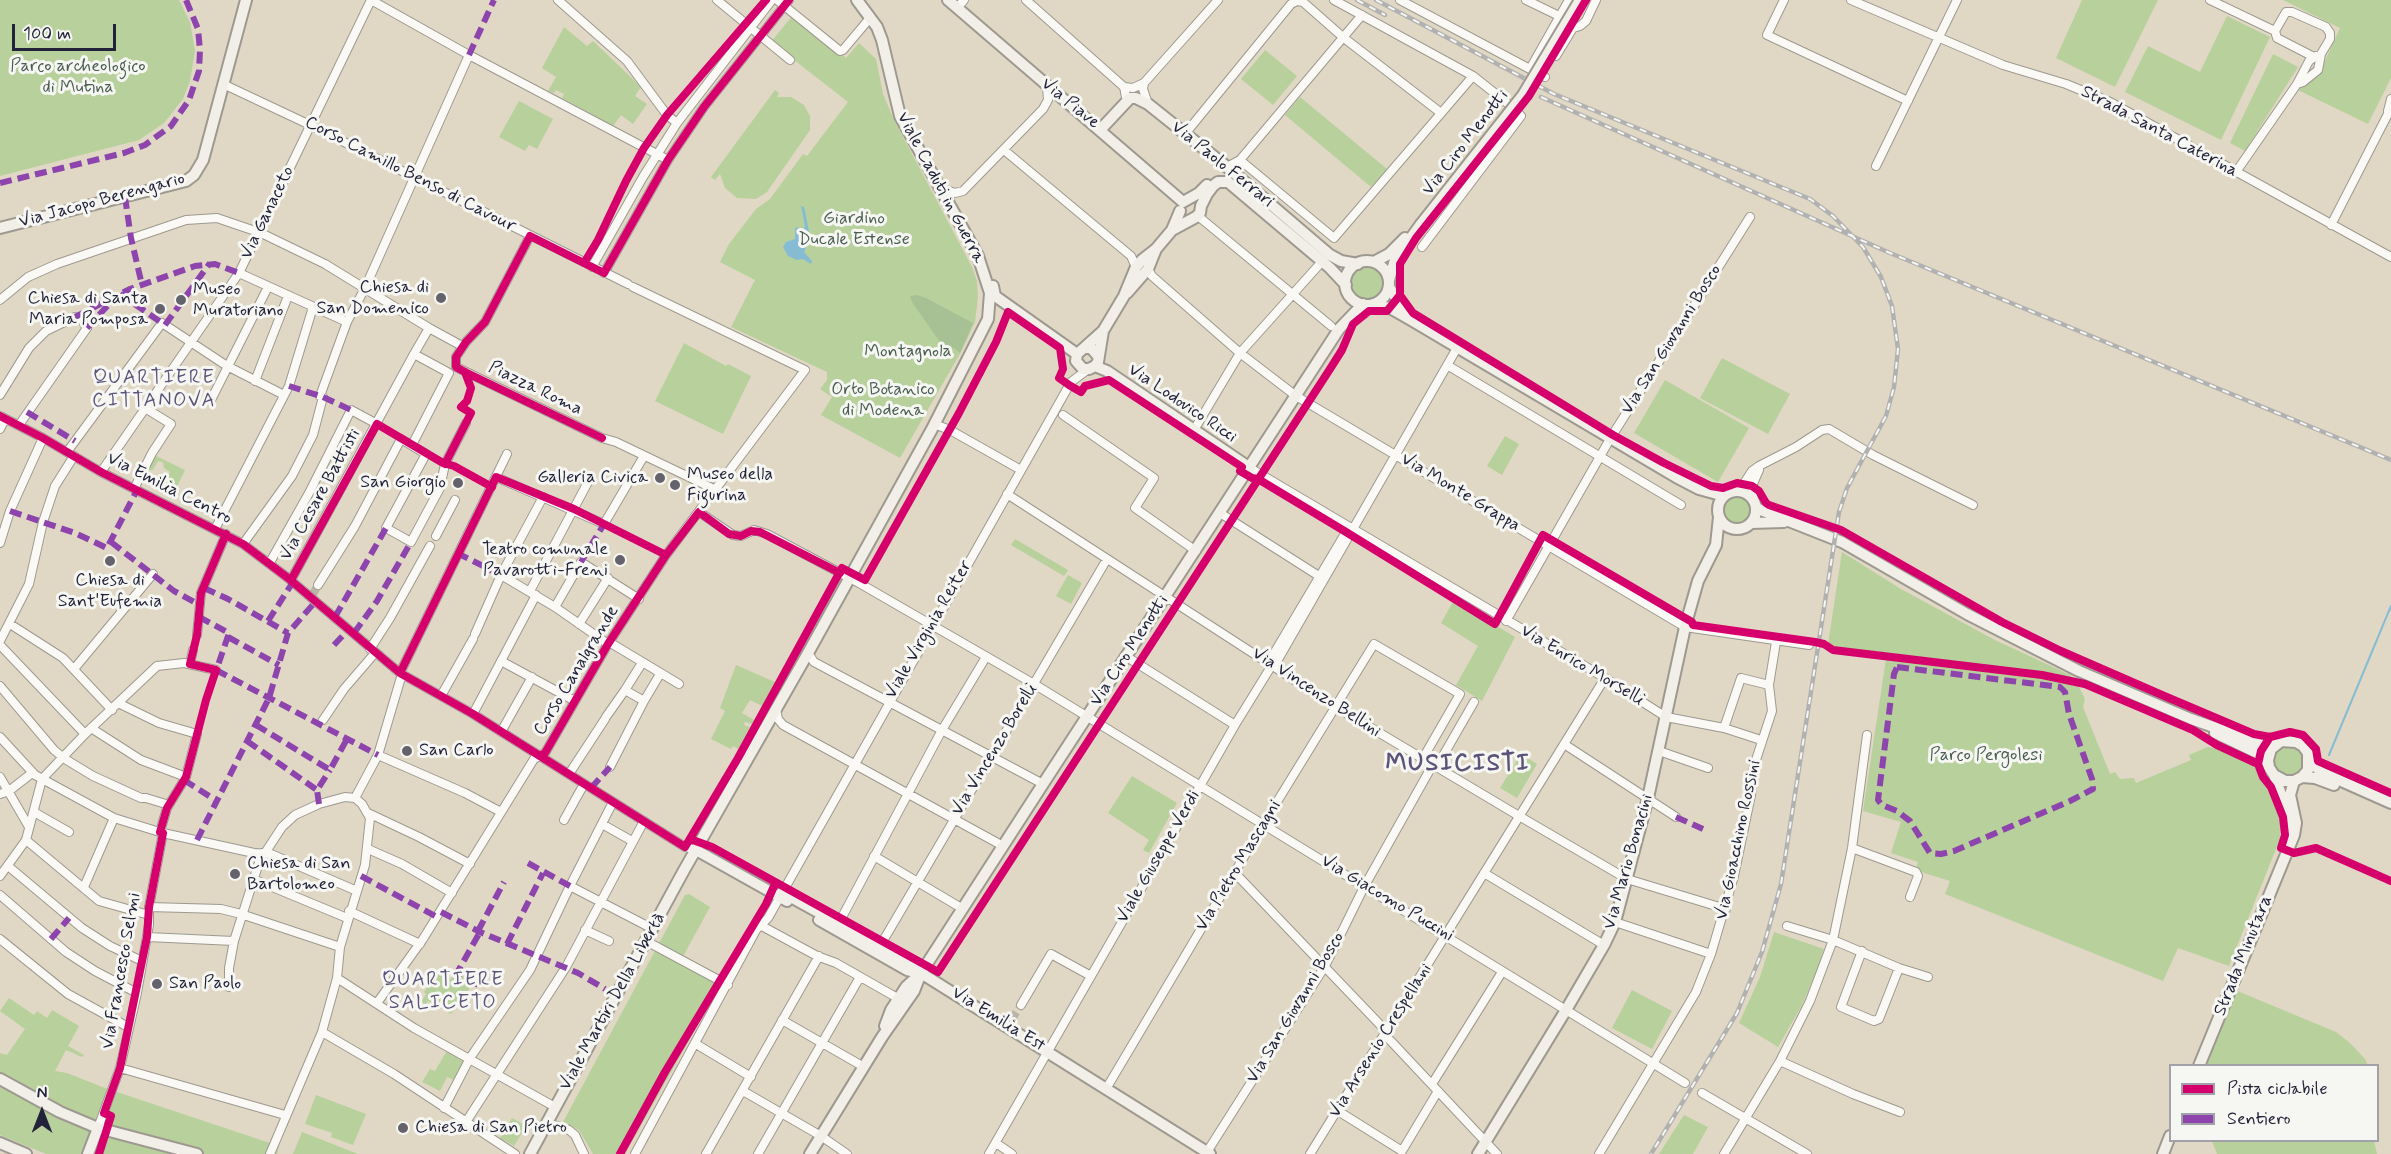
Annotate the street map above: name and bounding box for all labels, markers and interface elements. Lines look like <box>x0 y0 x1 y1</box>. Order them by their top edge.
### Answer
scale bar <box>15 12 118 50</box>
text: 100 m <box>23 22 71 46</box>
park label: Parco archeologico di Mutina <box>10 56 146 98</box>
street label: Via Piave <box>1036 74 1104 134</box>
street label: Strada Santa Caterina <box>2077 82 2241 182</box>
street label: Via Ciro Menotti <box>1418 86 1514 200</box>
street label: Viale Caduti in Guerra <box>891 109 989 267</box>
street label: Corso Camillo Benso di Cavour <box>301 112 519 238</box>
street label: Via Paolo Ferrari <box>1166 117 1278 213</box>
street label: Via Ganaceto <box>236 163 300 263</box>
street label: Via Jacopo Berengario <box>17 168 187 234</box>
park label: Giardino Ducale Estense <box>798 208 910 250</box>
street label: Via San Giovanni Bosco <box>1617 261 1727 419</box>
place label: Chiesa di San Domenico <box>317 277 429 320</box>
place label: Museo Muratoriano <box>193 279 283 322</box>
place label: Chiesa di Santa Maria Pomposa <box>28 288 148 330</box>
marker: Chiesa di San Domenico <box>434 291 448 305</box>
marker: Museo Muratoriano <box>174 293 188 307</box>
marker: Chiesa di Santa Maria Pomposa <box>153 302 167 316</box>
park label: Montagnola <box>864 341 952 363</box>
street label: Piazza Roma <box>485 357 585 421</box>
street label: Via Lodovico Ricci <box>1123 360 1241 448</box>
district label: QUARTIERE CITTANOVA <box>91 367 217 414</box>
park label: Orto Botanico di Modena <box>831 379 935 422</box>
street label: Via Cesare Battisti <box>276 425 366 565</box>
street label: Via Emilia Centro <box>103 448 235 530</box>
street label: Via Monte Grappa <box>1396 449 1524 537</box>
place label: Museo della Figurina <box>687 464 773 506</box>
place label: Galleria Civica <box>537 467 648 489</box>
marker: Galleria Civica <box>653 471 667 485</box>
place label: San Giorgio <box>360 472 446 494</box>
marker: San Giorgio <box>451 476 465 490</box>
marker: Museo della Figurina <box>668 478 682 492</box>
place label: Teatro comunale Pavarotti-Freni <box>482 539 608 582</box>
marker: Teatro comunale Pavarotti-Freni <box>613 553 627 567</box>
marker: Chiesa di Sant'Eufemia <box>103 554 117 568</box>
street label: Viale Virginia Reiter <box>881 557 977 703</box>
place label: Chiesa di Sant'Eufemia <box>58 570 162 612</box>
street label: Via Ciro Menotti <box>1086 591 1174 711</box>
street label: Corso Canalgrande <box>530 602 624 740</box>
street label: Via Enrico Morselli <box>1516 621 1648 711</box>
street label: Via Vincenzo Bellini <box>1247 643 1385 743</box>
street label: Via Vincenzo Borelli <box>947 680 1043 820</box>
place label: San Carlo <box>419 740 494 762</box>
marker: San Carlo <box>400 744 414 758</box>
park label: Parco Pergolesi <box>1930 745 2042 767</box>
district label: MUSICISTI <box>1388 751 1528 779</box>
street label: Via Gioacchino Rossini <box>1712 758 1766 922</box>
street label: Viale Giuseppe Verdi <box>1112 787 1206 927</box>
street label: Via Mario Bonacini <box>1599 792 1659 932</box>
street label: Via Pietro Mascagni <box>1191 797 1287 935</box>
street label: Via Giacomo Puccini <box>1317 851 1457 947</box>
place label: Chiesa di San Bartolomeo <box>247 853 351 896</box>
marker: Chiesa di San Bartolomeo <box>228 867 242 881</box>
street label: Via Francesco Selmi <box>98 891 146 1051</box>
street label: Strada Minutara <box>2210 893 2278 1019</box>
street label: Viale Martiri Della Libertà <box>555 909 671 1095</box>
street label: Via San Giovanni Bosco <box>1242 928 1350 1088</box>
street label: Via Arsenio Crespellani <box>1325 960 1437 1122</box>
district label: QUARTIERE SALICETO <box>383 969 503 1016</box>
place label: San Paolo <box>169 973 241 995</box>
marker: San Paolo <box>150 977 164 991</box>
street label: Via Emilia Est <box>947 983 1049 1057</box>
legend <box>2169 1064 2379 1142</box>
text: Pista ciclabile <box>2227 1077 2328 1101</box>
north arrow <box>12 1082 72 1142</box>
text: N <box>37 1083 47 1104</box>
text: Sentiero <box>2227 1107 2291 1131</box>
place label: Chiesa di San Pietro <box>415 1117 567 1139</box>
marker: Chiesa di San Pietro <box>396 1121 410 1135</box>

